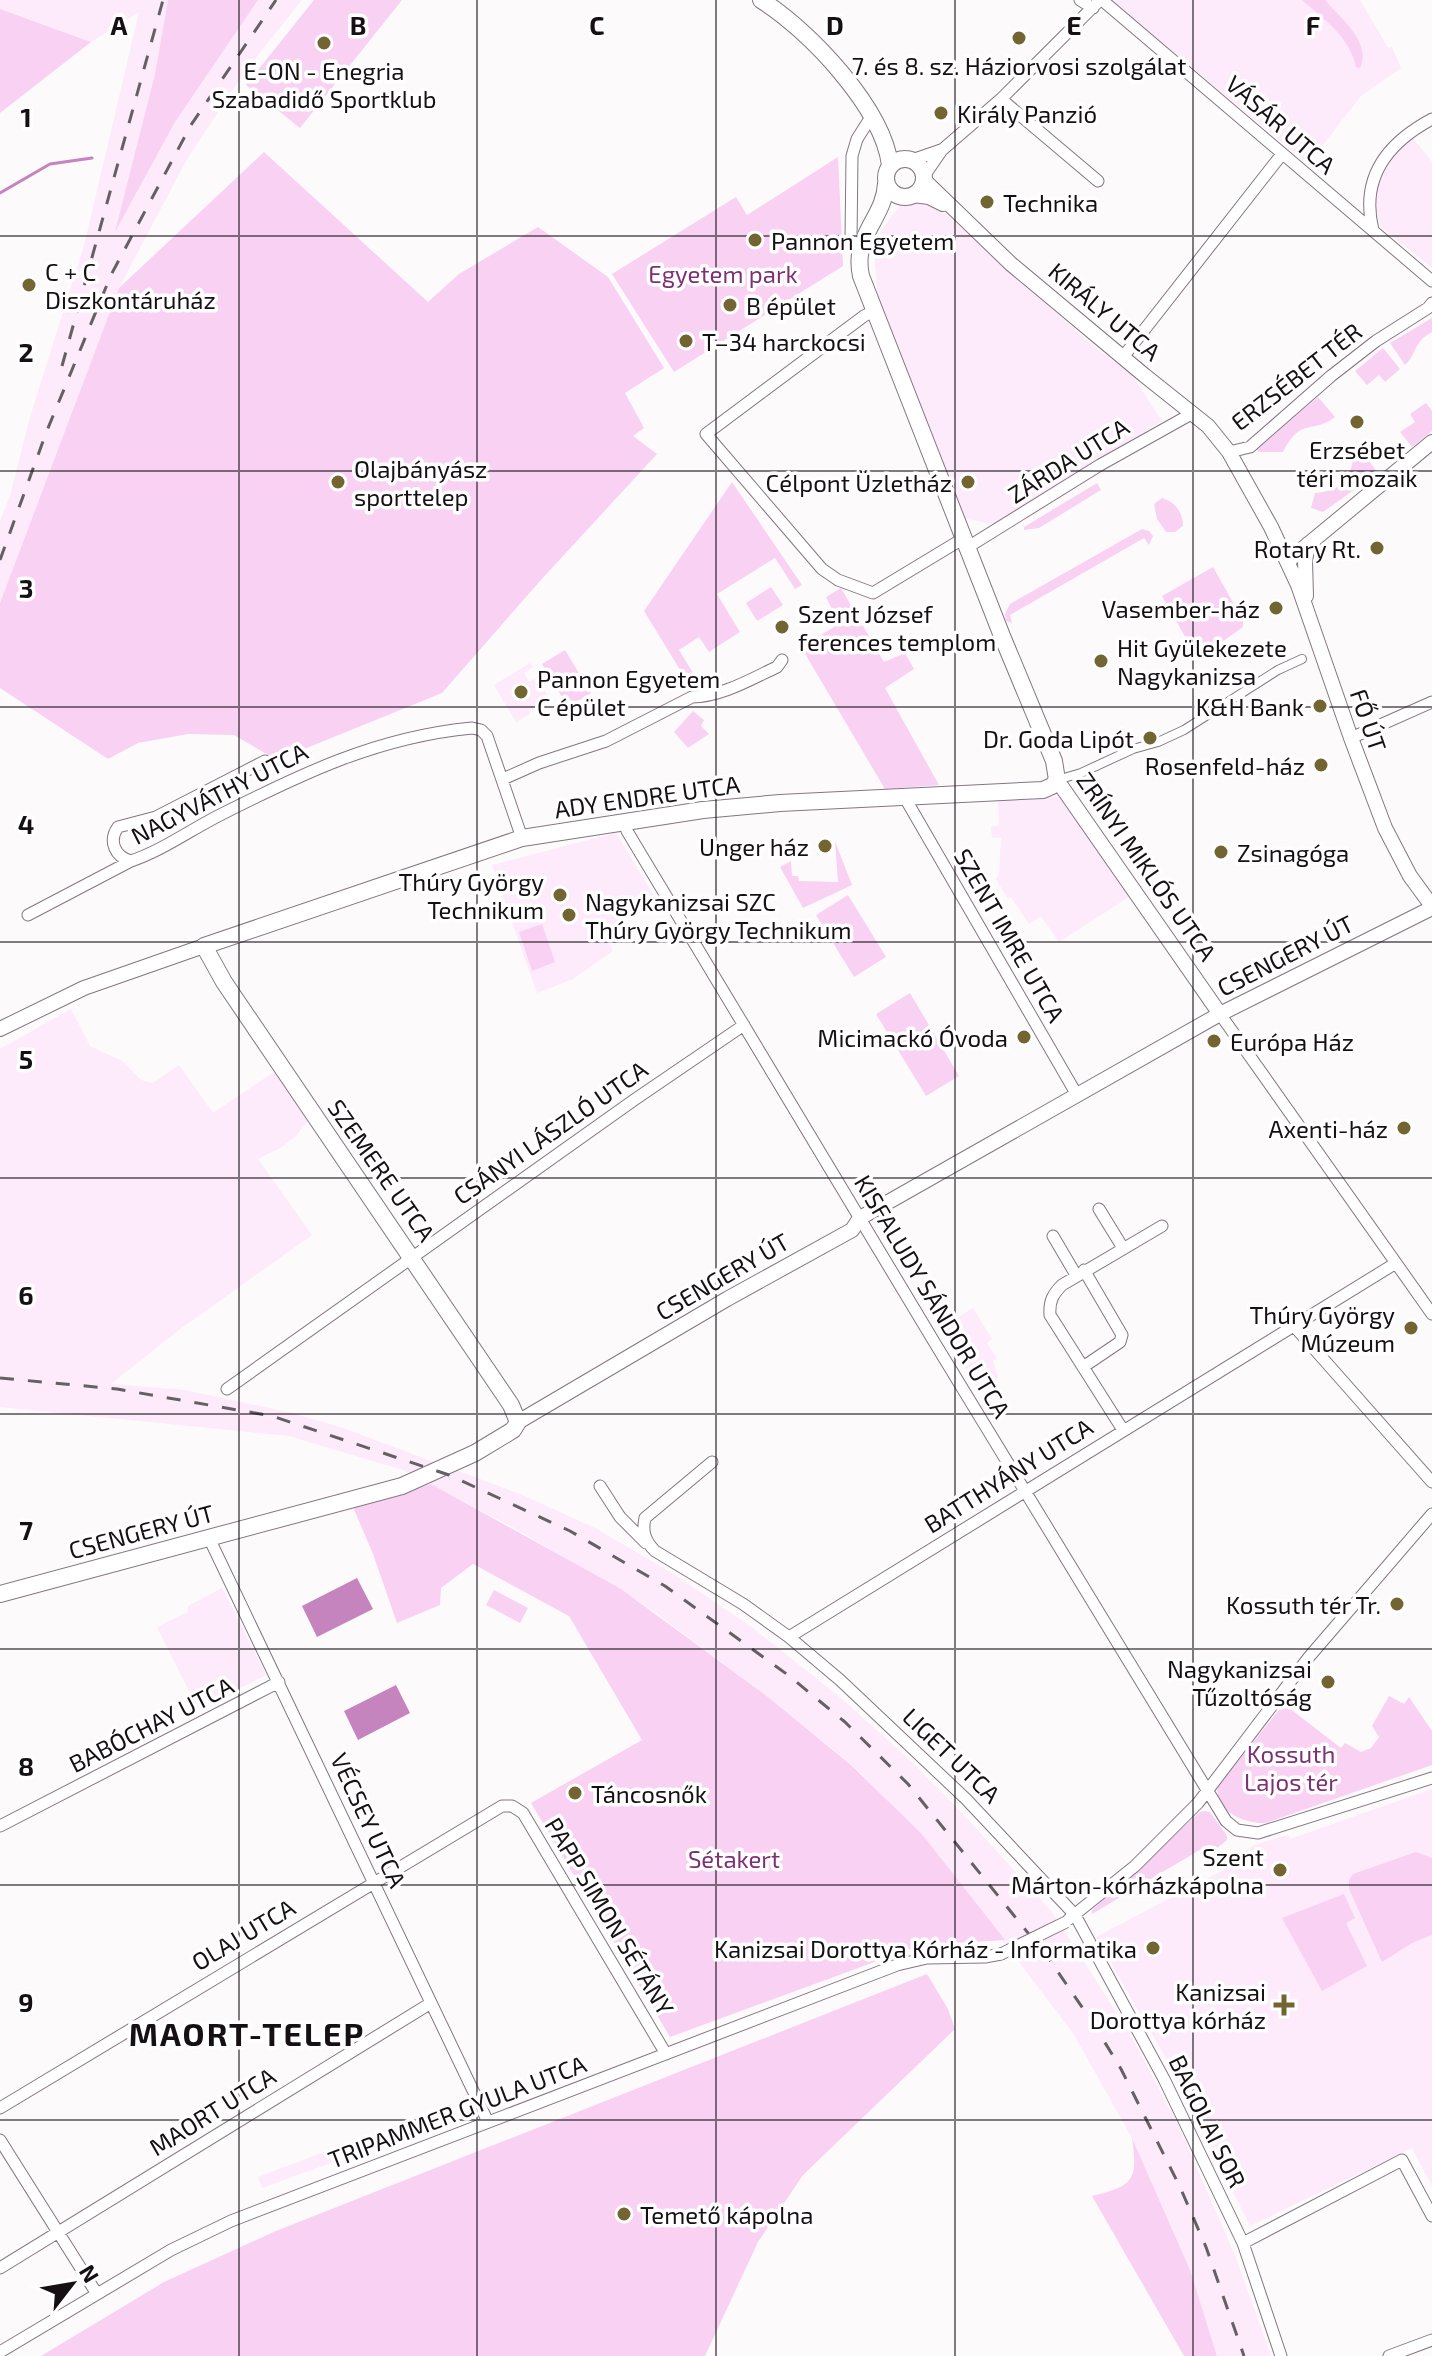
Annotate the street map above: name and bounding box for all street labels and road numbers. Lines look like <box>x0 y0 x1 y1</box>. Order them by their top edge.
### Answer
street label: VÁSÁR UTCA <box>1220 69 1342 179</box>
street label: KIRÁLY UTCA <box>1043 256 1167 366</box>
street label: ERZSÉBET TÉR <box>1225 316 1367 436</box>
street label: ZÁRDA UTCA <box>1002 411 1134 509</box>
street label: FŐ ÚT <box>1345 685 1393 755</box>
street label: NAGYVÁTHY UTCA <box>126 736 312 850</box>
street label: ZRÍNYI MIKLÓS UTCA <box>1071 766 1223 966</box>
street label: ADY ENDRE UTCA <box>552 769 742 823</box>
street label: SZENT IMRE UTCA <box>949 843 1071 1027</box>
street label: CSENGERY ÚT <box>1212 908 1358 1002</box>
street label: CSÁNYI LÁSZLÓ UTCA <box>447 1054 653 1210</box>
street label: SZEMERE UTCA <box>322 1093 442 1247</box>
street label: KISFALUDY SÁNDOR UTCA <box>849 1169 1017 1423</box>
street label: CSENGERY ÚT <box>650 1226 794 1326</box>
street label: BATTHYÁNY UTCA <box>918 1412 1098 1538</box>
street label: CSENGERY ÚT <box>65 1498 217 1564</box>
street label: BABÓCHAY UTCA <box>64 1670 238 1778</box>
street label: LIGET UTCA <box>897 1701 1007 1809</box>
street label: VÉCSEY UTCA <box>325 1748 413 1892</box>
street label: PAPP SIMON SÉTÁNY <box>539 1812 681 2020</box>
street label: OLAJ UTCA <box>186 1892 300 1976</box>
street label: TRIPAMMER GYULA UTCA <box>324 2048 590 2174</box>
street label: BAGOLAI SOR <box>1163 2050 1253 2192</box>
street label: MAORT UTCA <box>143 2061 281 2161</box>

